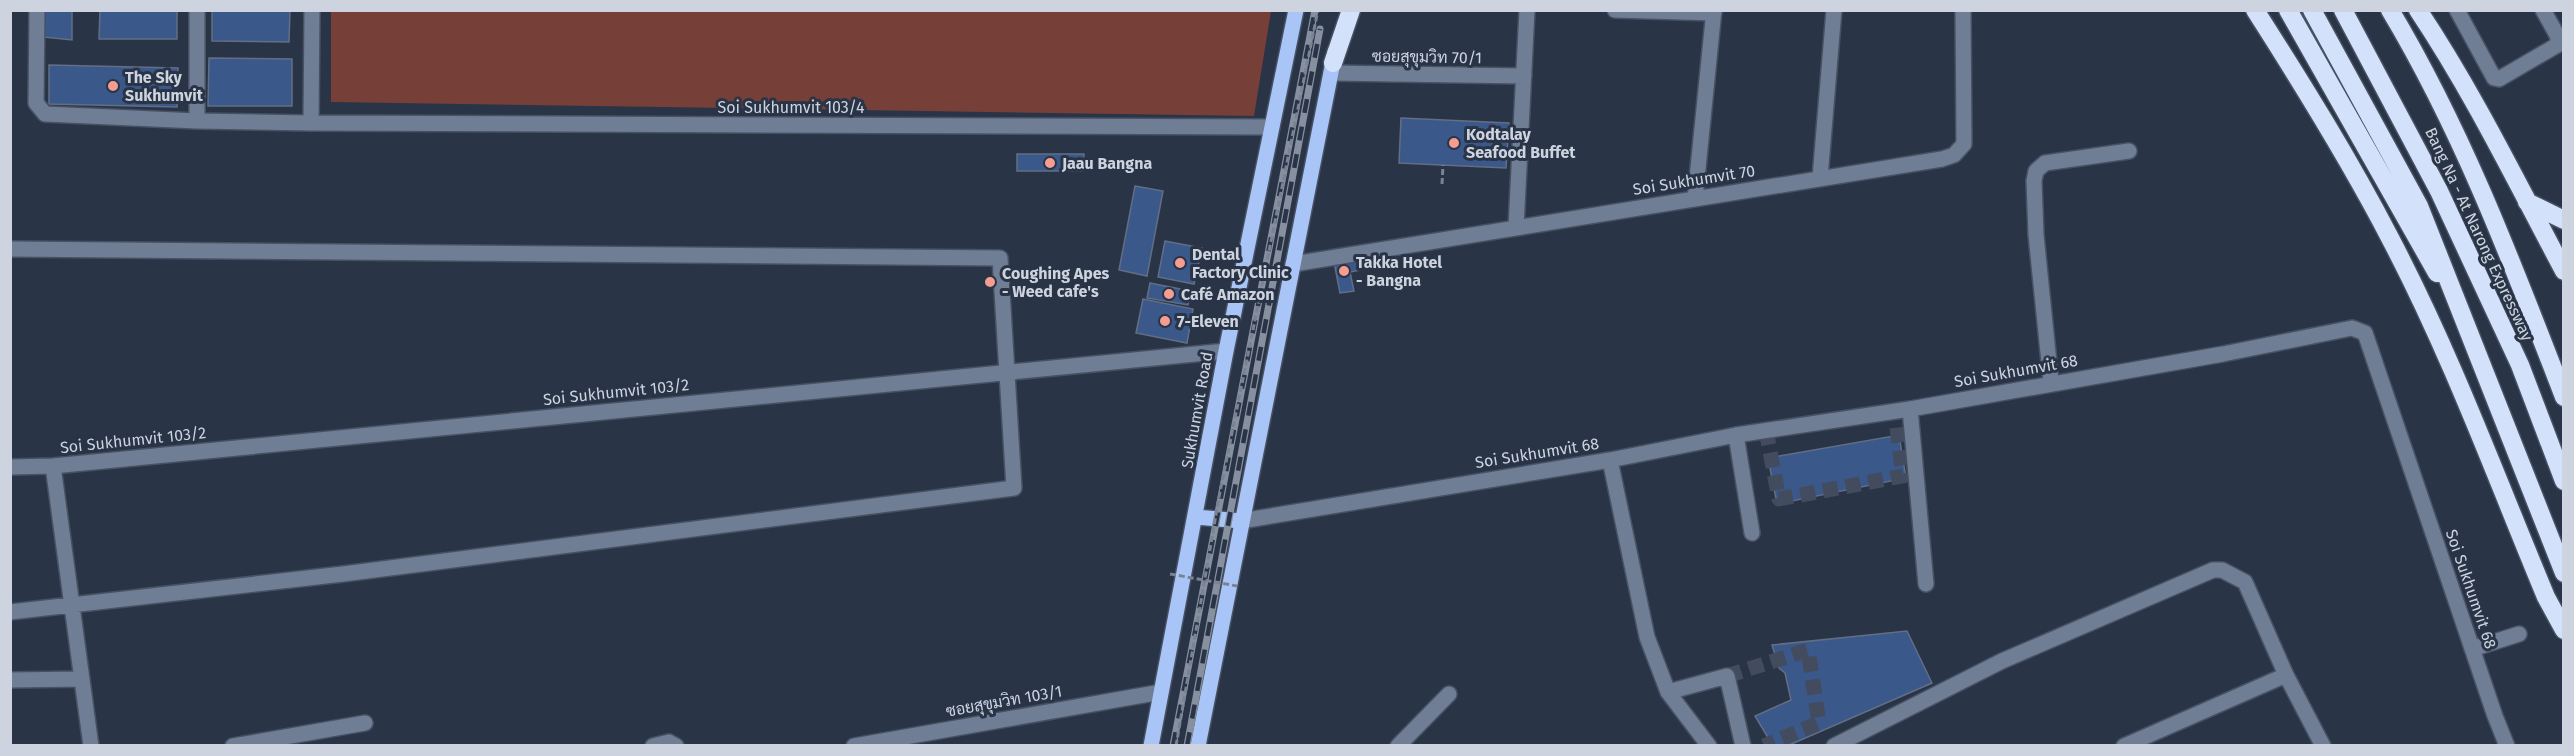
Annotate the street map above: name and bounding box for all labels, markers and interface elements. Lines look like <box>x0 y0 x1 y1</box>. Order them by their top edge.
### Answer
street label: ซอยสุขุมวิท 70/1 <box>1372 47 1482 69</box>
place label: The Sky Sukhumvit <box>125 68 204 105</box>
marker: The Sky Sukhumvit <box>106 79 120 93</box>
street label: Soi Sukhumvit 103/4 <box>717 98 865 117</box>
street label: Bang Na - At Narong Expressway <box>2421 124 2537 344</box>
place label: Kodtalay Seafood Buffet <box>1466 125 1576 162</box>
marker: Kodtalay Seafood Buffet <box>1447 136 1461 150</box>
place label: Jaau Bangna <box>1061 154 1152 173</box>
marker: Jaau Bangna <box>1043 156 1057 170</box>
street label: Soi Sukhumvit 70 <box>1631 161 1757 199</box>
place label: Dental Factory Clinic <box>1192 245 1289 282</box>
place label: Takka Hotel - Bangna <box>1356 253 1442 290</box>
marker: Dental Factory Clinic <box>1173 256 1187 270</box>
place label: Coughing Apes - Weed cafe's <box>1002 264 1110 301</box>
marker: Takka Hotel - Bangna <box>1337 264 1351 278</box>
marker: Coughing Apes - Weed cafe's <box>983 275 997 289</box>
place label: Café Amazon <box>1181 285 1274 304</box>
marker: Café Amazon <box>1162 287 1176 301</box>
place label: 7-Eleven <box>1177 312 1239 331</box>
marker: 7-Eleven <box>1158 314 1172 328</box>
street label: Sukhumvit Road <box>1177 350 1217 470</box>
street label: Soi Sukhumvit 68 <box>1953 351 2079 391</box>
street label: Soi Sukhumvit 103/2 <box>542 375 690 409</box>
street label: Soi Sukhumvit 103/2 <box>59 423 207 457</box>
street label: Soi Sukhumvit 68 <box>1474 434 1600 472</box>
street label: Soi Sukhumvit 68 <box>2442 527 2500 651</box>
street label: ซอยสุขุมวิท 103/1 <box>944 681 1064 723</box>

